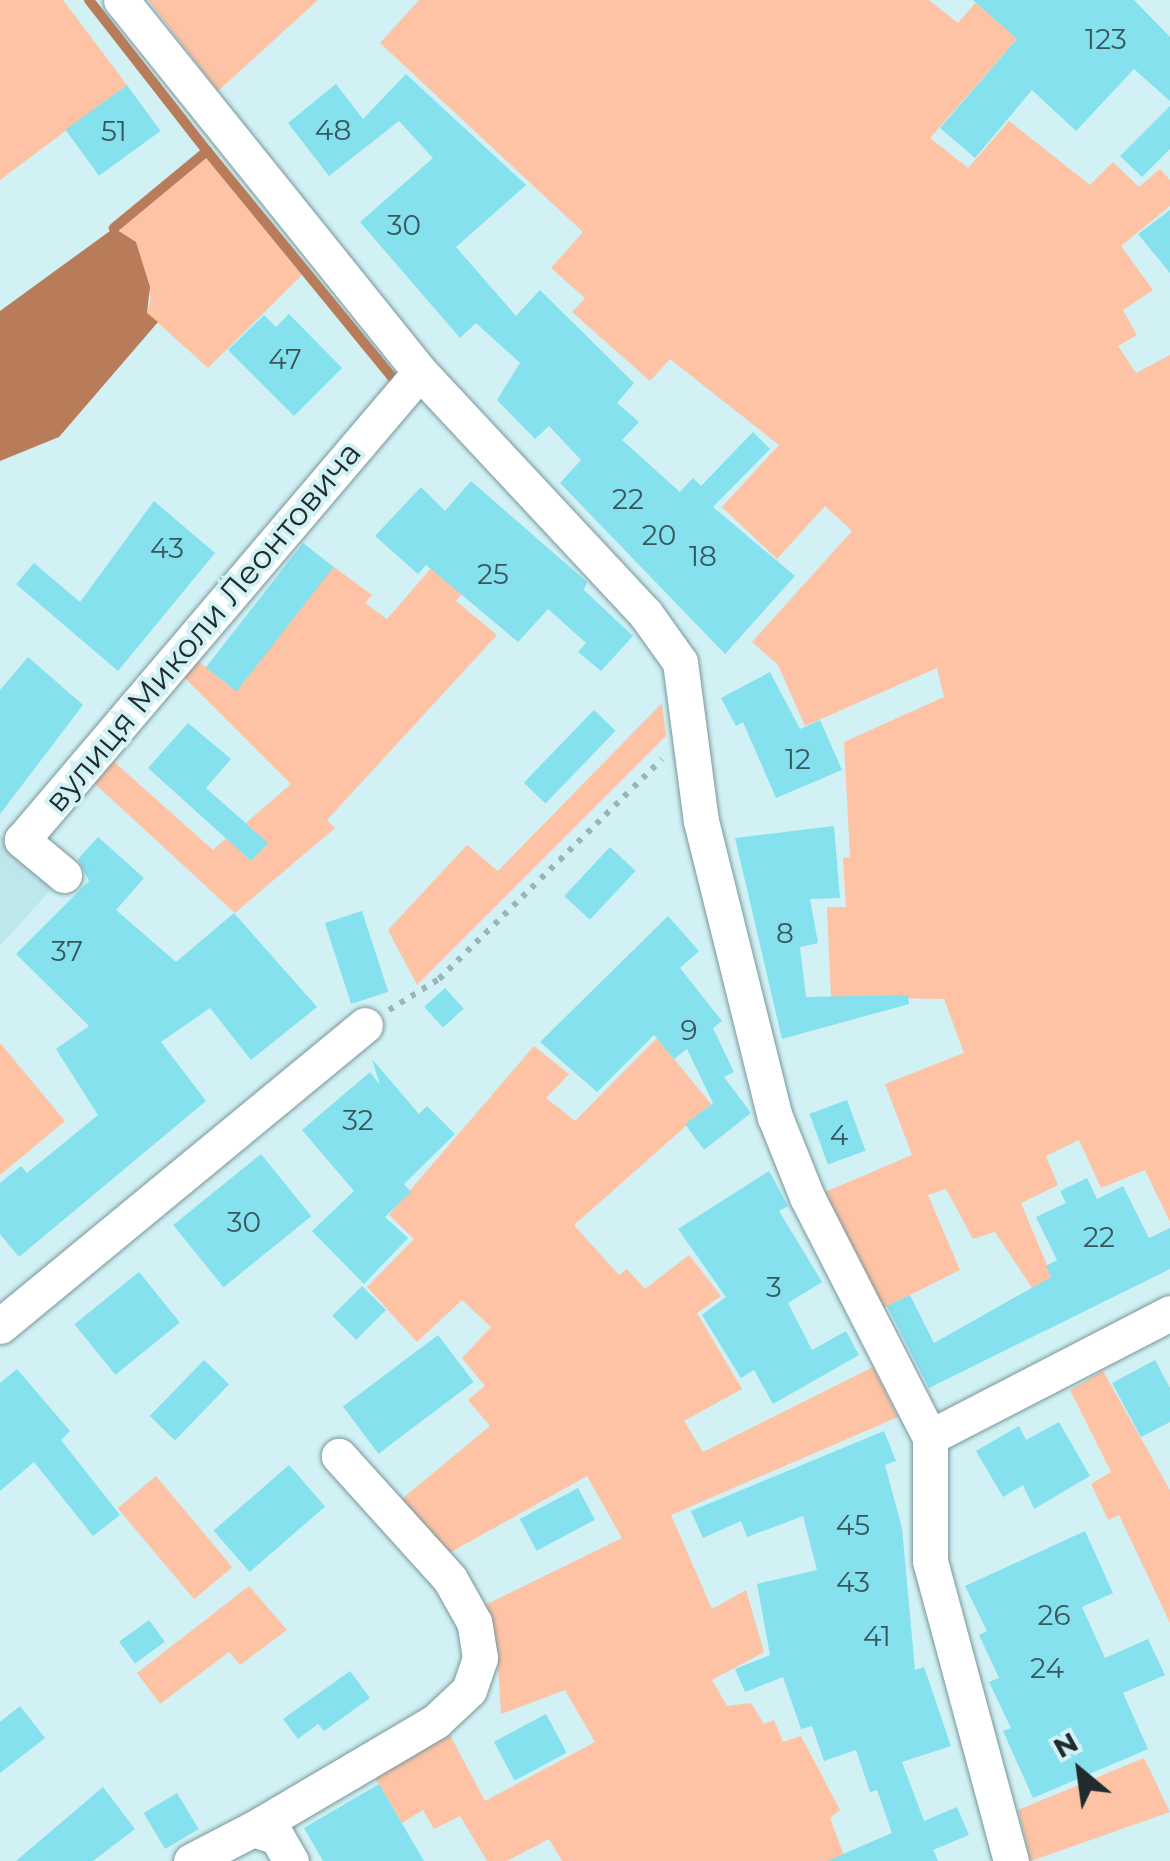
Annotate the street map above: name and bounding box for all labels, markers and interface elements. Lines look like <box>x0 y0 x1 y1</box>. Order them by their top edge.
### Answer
house number: 123 <box>1085 22 1127 56</box>
house number: 48 <box>315 113 351 147</box>
house number: 51 <box>101 114 127 148</box>
house number: 30 <box>387 208 421 242</box>
house number: 47 <box>268 342 302 376</box>
street label: вулиця Миколи Леонтовича <box>37 434 369 820</box>
house number: 22 <box>612 482 644 516</box>
house number: 20 <box>642 518 676 552</box>
house number: 43 <box>150 531 184 565</box>
house number: 18 <box>689 539 717 573</box>
house number: 25 <box>477 557 509 591</box>
house number: 12 <box>785 742 811 776</box>
house number: 8 <box>776 916 794 950</box>
house number: 37 <box>51 934 83 968</box>
house number: 9 <box>680 1013 698 1047</box>
house number: 32 <box>342 1103 374 1137</box>
house number: 4 <box>830 1118 848 1152</box>
house number: 30 <box>227 1205 261 1239</box>
house number: 22 <box>1083 1220 1115 1254</box>
house number: 3 <box>766 1270 782 1304</box>
house number: 45 <box>836 1508 870 1542</box>
house number: 43 <box>836 1565 870 1599</box>
house number: 26 <box>1038 1598 1070 1632</box>
house number: 41 <box>863 1619 891 1653</box>
house number: 24 <box>1030 1651 1064 1685</box>
north arrow <box>1030 1721 1130 1821</box>
text: N <box>1047 1724 1084 1765</box>

